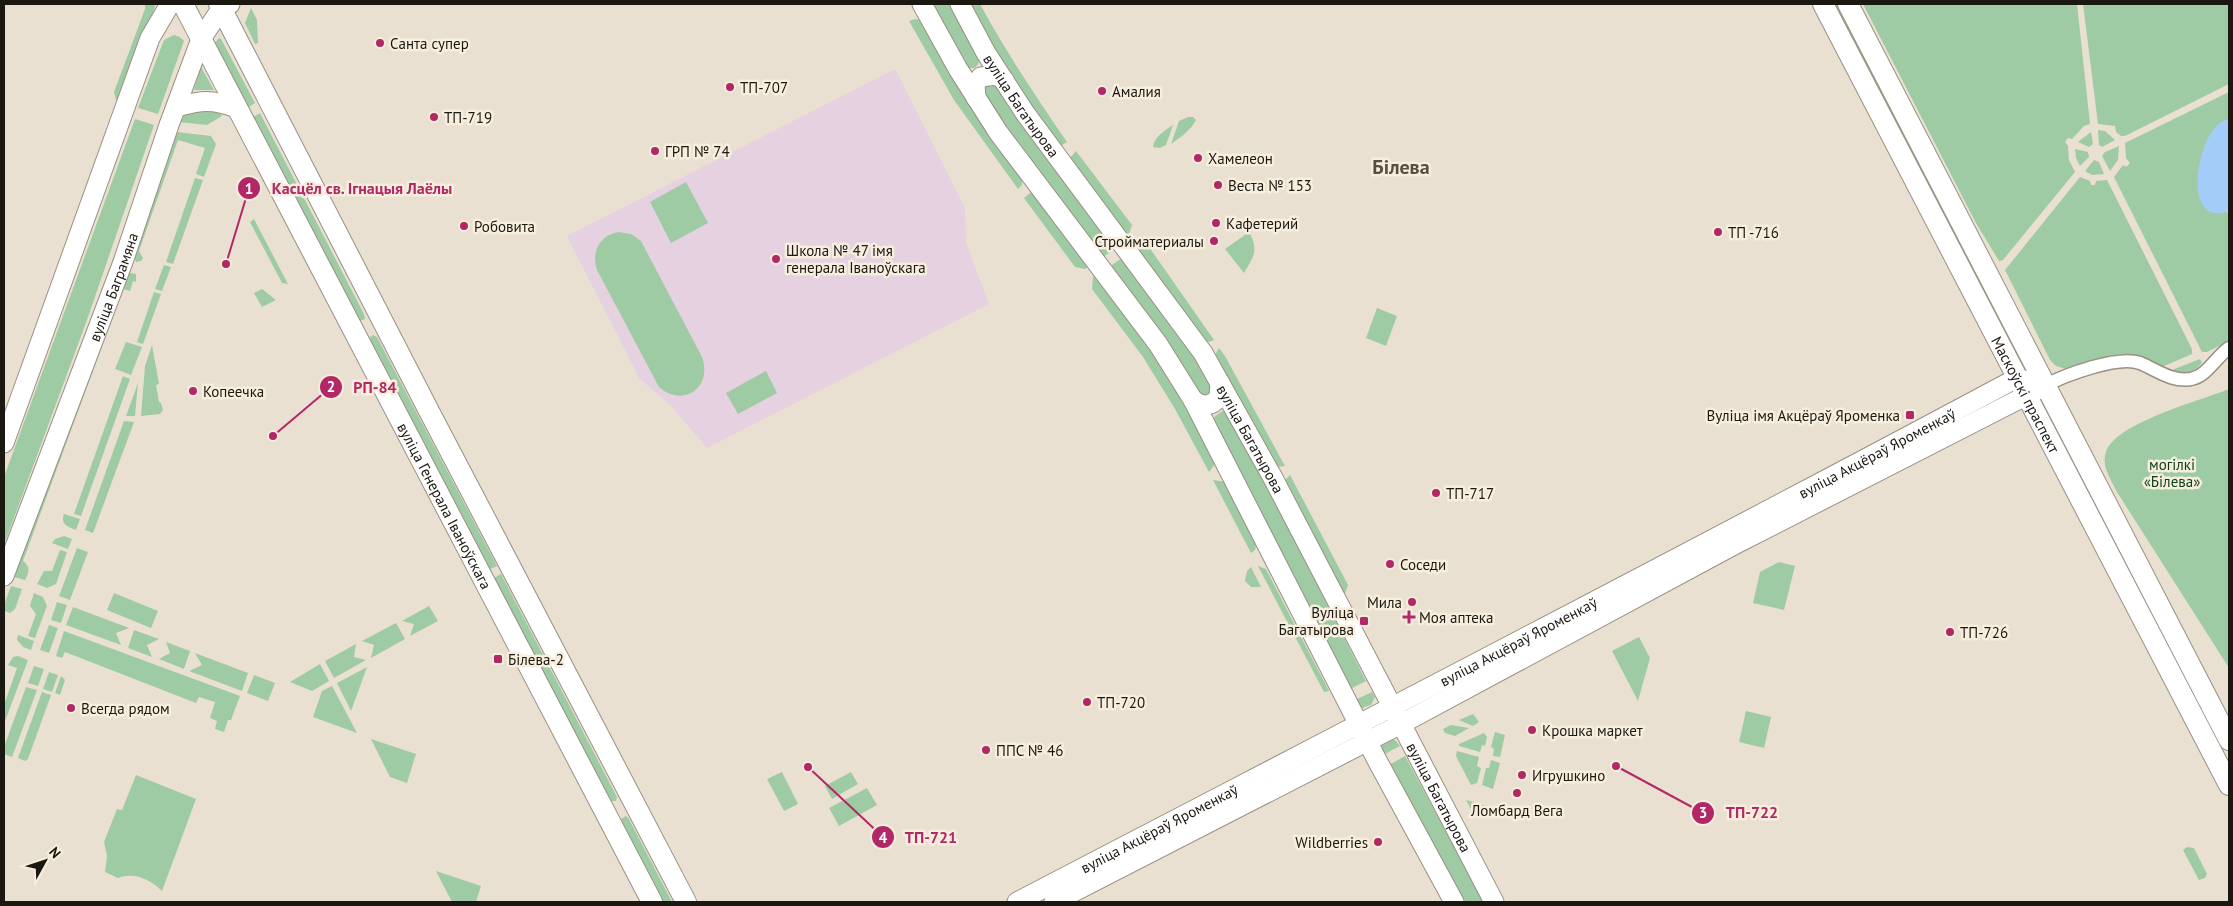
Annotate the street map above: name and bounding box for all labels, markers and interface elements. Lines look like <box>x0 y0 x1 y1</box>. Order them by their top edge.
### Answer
place label: Санта супер <box>390 34 469 53</box>
marker: Санта супер <box>374 37 386 49</box>
street label: вуліца Багатырова <box>980 50 1064 161</box>
place label: ТП-707 <box>740 78 788 97</box>
marker: ТП-707 <box>724 81 736 93</box>
place label: Амалия <box>1112 82 1161 101</box>
marker: Амалия <box>1096 85 1108 97</box>
place label: ТП-719 <box>444 108 492 127</box>
marker: ТП-719 <box>428 111 440 123</box>
place label: ГРП № 74 <box>665 142 730 161</box>
marker: ГРП № 74 <box>649 145 661 157</box>
place label: Хамелеон <box>1208 149 1273 168</box>
marker: Хамелеон <box>1192 152 1204 164</box>
district label: Білева <box>1372 154 1430 180</box>
callout: Касцёл св. Ігнацыя Лаёлы <box>237 173 463 204</box>
place label: Веста № 153 <box>1228 176 1312 195</box>
text: Касцёл св. Ігнацыя Лаёлы <box>272 178 452 198</box>
text: 1 <box>245 179 253 198</box>
marker: Веста № 153 <box>1212 179 1224 191</box>
place label: Кафетерий <box>1226 214 1298 233</box>
place label: Робовита <box>474 217 535 236</box>
marker: Кафетерий <box>1210 217 1222 229</box>
marker: Робовита <box>458 220 470 232</box>
place label: ТП -716 <box>1728 223 1779 242</box>
marker: ТП -716 <box>1712 226 1724 238</box>
street label: вуліца Баграмяна <box>84 230 142 344</box>
place label: Стройматериалы <box>1094 232 1204 251</box>
marker: Стройматериалы <box>1208 235 1220 247</box>
place label: Школа № 47 імя генерала Іваноўскага <box>786 241 926 277</box>
marker: Школа № 47 імя генерала Іваноўскага <box>770 253 782 265</box>
street label: Маскоўскі праспект <box>1988 333 2064 456</box>
callout: РП-84 <box>319 371 407 402</box>
text: 2 <box>327 377 335 396</box>
text: РП-84 <box>353 377 397 397</box>
street label: вуліца Багатырова <box>1213 381 1289 496</box>
place label: Копеечка <box>203 382 264 401</box>
marker: Копеечка <box>187 385 199 397</box>
street label: вуліца Акцёраў Яроменкаў <box>1795 403 1958 502</box>
place label: Вуліца імя Акцёраў Яроменка <box>1706 406 1900 425</box>
marker: Вуліца імя Акцёраў Яроменка <box>1904 409 1916 421</box>
street label: вуліца Генерала Іваноўскага <box>394 419 496 592</box>
park label: могілкі «Білева» <box>2144 455 2200 491</box>
place label: ТП-717 <box>1446 484 1494 503</box>
marker: ТП-717 <box>1430 487 1442 499</box>
place label: Соседи <box>1400 555 1446 574</box>
marker: Соседи <box>1384 558 1396 570</box>
street label: вуліца Акцёраў Яроменкаў <box>1436 592 1600 690</box>
place label: Мила <box>1367 593 1402 612</box>
marker: Мила <box>1406 596 1418 608</box>
place label: Вуліца Багатырова <box>1278 603 1354 639</box>
place label: Моя аптека <box>1419 608 1493 627</box>
marker: Моя аптека <box>1403 611 1415 623</box>
marker: Вуліца Багатырова <box>1358 615 1370 627</box>
place label: ТП-726 <box>1960 623 2008 642</box>
marker: ТП-726 <box>1944 626 1956 638</box>
place label: Білева-2 <box>508 650 564 669</box>
marker: Білева-2 <box>492 653 504 665</box>
place label: ТП-720 <box>1097 693 1145 712</box>
marker: ТП-720 <box>1081 696 1093 708</box>
place label: Всегда рядом <box>81 699 170 718</box>
marker: Всегда рядом <box>65 702 77 714</box>
place label: Крошка маркет <box>1542 721 1643 740</box>
marker: Крошка маркет <box>1526 724 1538 736</box>
street label: вуліца Багатырова <box>1403 739 1476 855</box>
place label: ППС № 46 <box>996 741 1063 760</box>
marker: ППС № 46 <box>980 744 992 756</box>
place label: Игрушкино <box>1532 766 1605 785</box>
marker: Игрушкино <box>1516 769 1528 781</box>
street label: вуліца Акцёраў Яроменкаў <box>1077 779 1241 877</box>
marker: Ломбард Вега <box>1511 787 1523 799</box>
callout: ТП-722 <box>1690 797 1788 828</box>
place label: Ломбард Вега <box>1470 801 1563 820</box>
text: ТП-722 <box>1726 802 1778 822</box>
text: 3 <box>1699 803 1707 822</box>
callout: ТП-721 <box>870 822 967 853</box>
text: ТП-721 <box>905 827 957 847</box>
text: 4 <box>879 828 888 847</box>
place label: Wildberries <box>1295 833 1368 852</box>
north arrow <box>20 836 70 886</box>
marker: Wildberries <box>1372 836 1384 848</box>
text: N <box>45 843 65 862</box>

